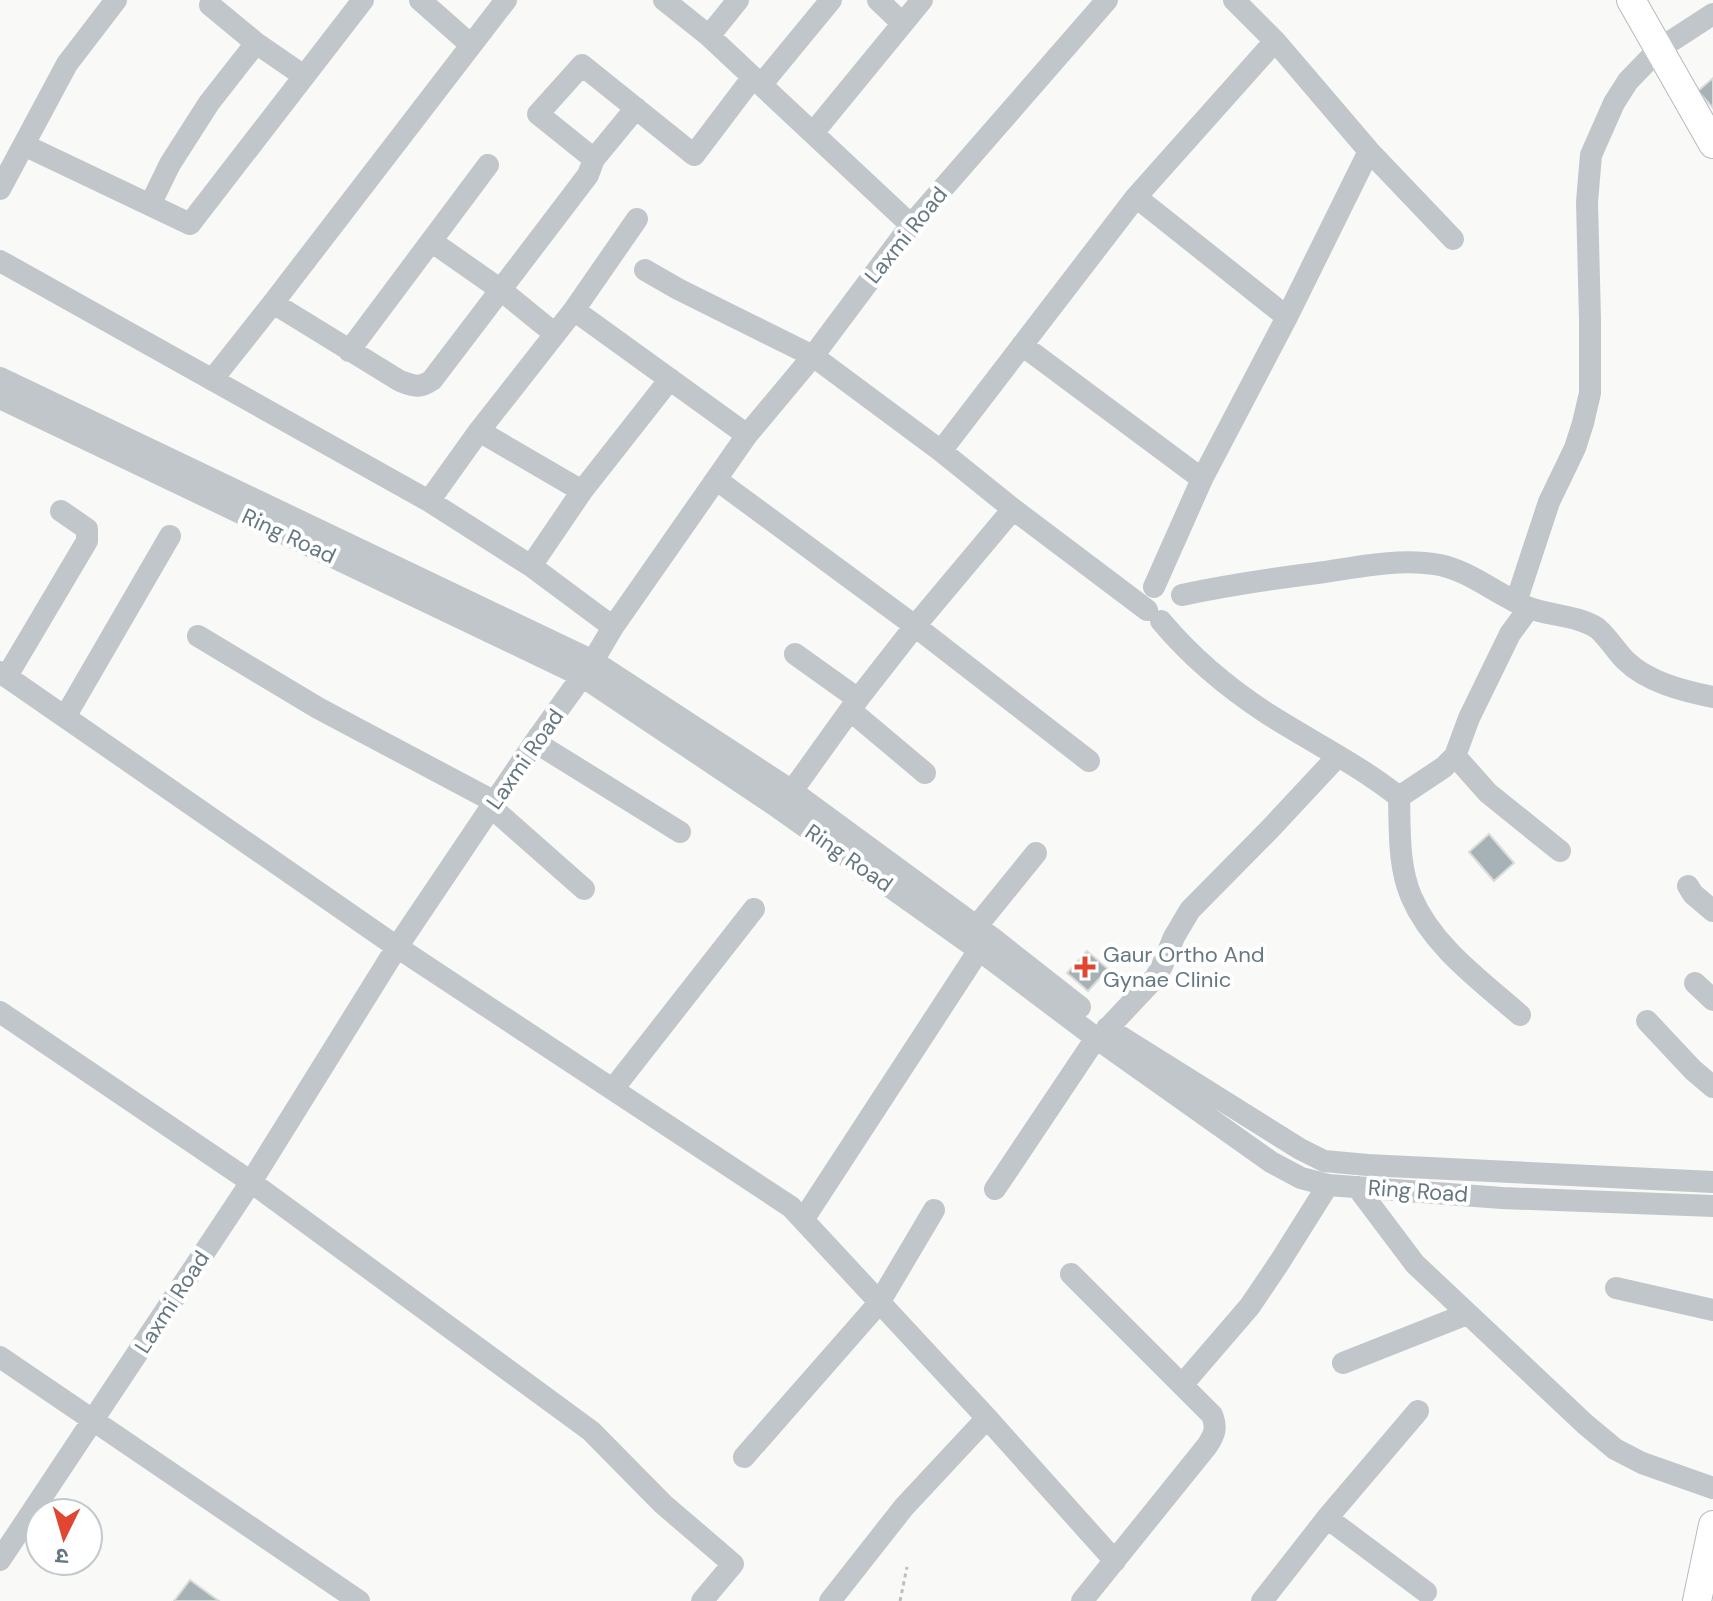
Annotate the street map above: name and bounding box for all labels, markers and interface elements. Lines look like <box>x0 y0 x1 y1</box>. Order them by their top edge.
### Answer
street label: Laxmi Road <box>858 181 954 289</box>
street label: Ring Road <box>237 502 341 570</box>
street label: Laxmi Road <box>480 703 570 815</box>
street label: Ring Road <box>800 817 898 899</box>
place label: Gaur Ortho And Gynae Clinic <box>1103 940 1265 994</box>
marker: Gaur Ortho And Gynae Clinic <box>1074 956 1096 978</box>
street label: Ring Road <box>1367 1173 1469 1209</box>
street label: Laxmi Road <box>128 1245 216 1359</box>
north arrow <box>24 1497 104 1577</box>
text: उ <box>54 1541 70 1571</box>

